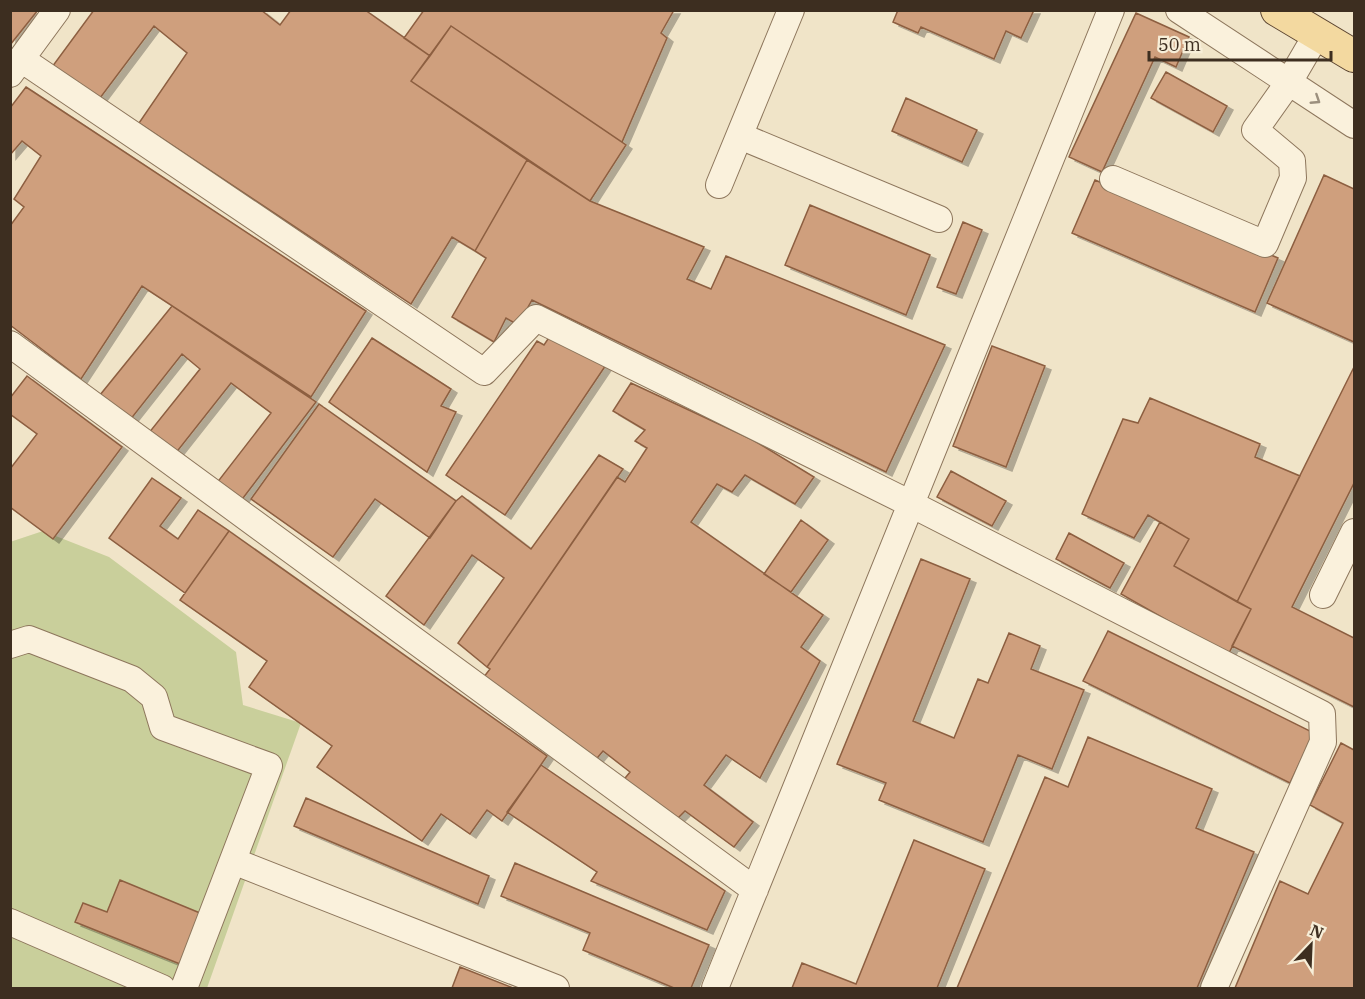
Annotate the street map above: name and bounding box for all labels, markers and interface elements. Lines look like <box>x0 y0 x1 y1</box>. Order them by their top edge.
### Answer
scale bar <box>1149 24 1330 62</box>
text: 50 m <box>1158 33 1201 56</box>
one-way arrow <box>1310 92 1320 104</box>
north arrow <box>1281 915 1341 975</box>
text: N <box>1307 920 1327 943</box>

